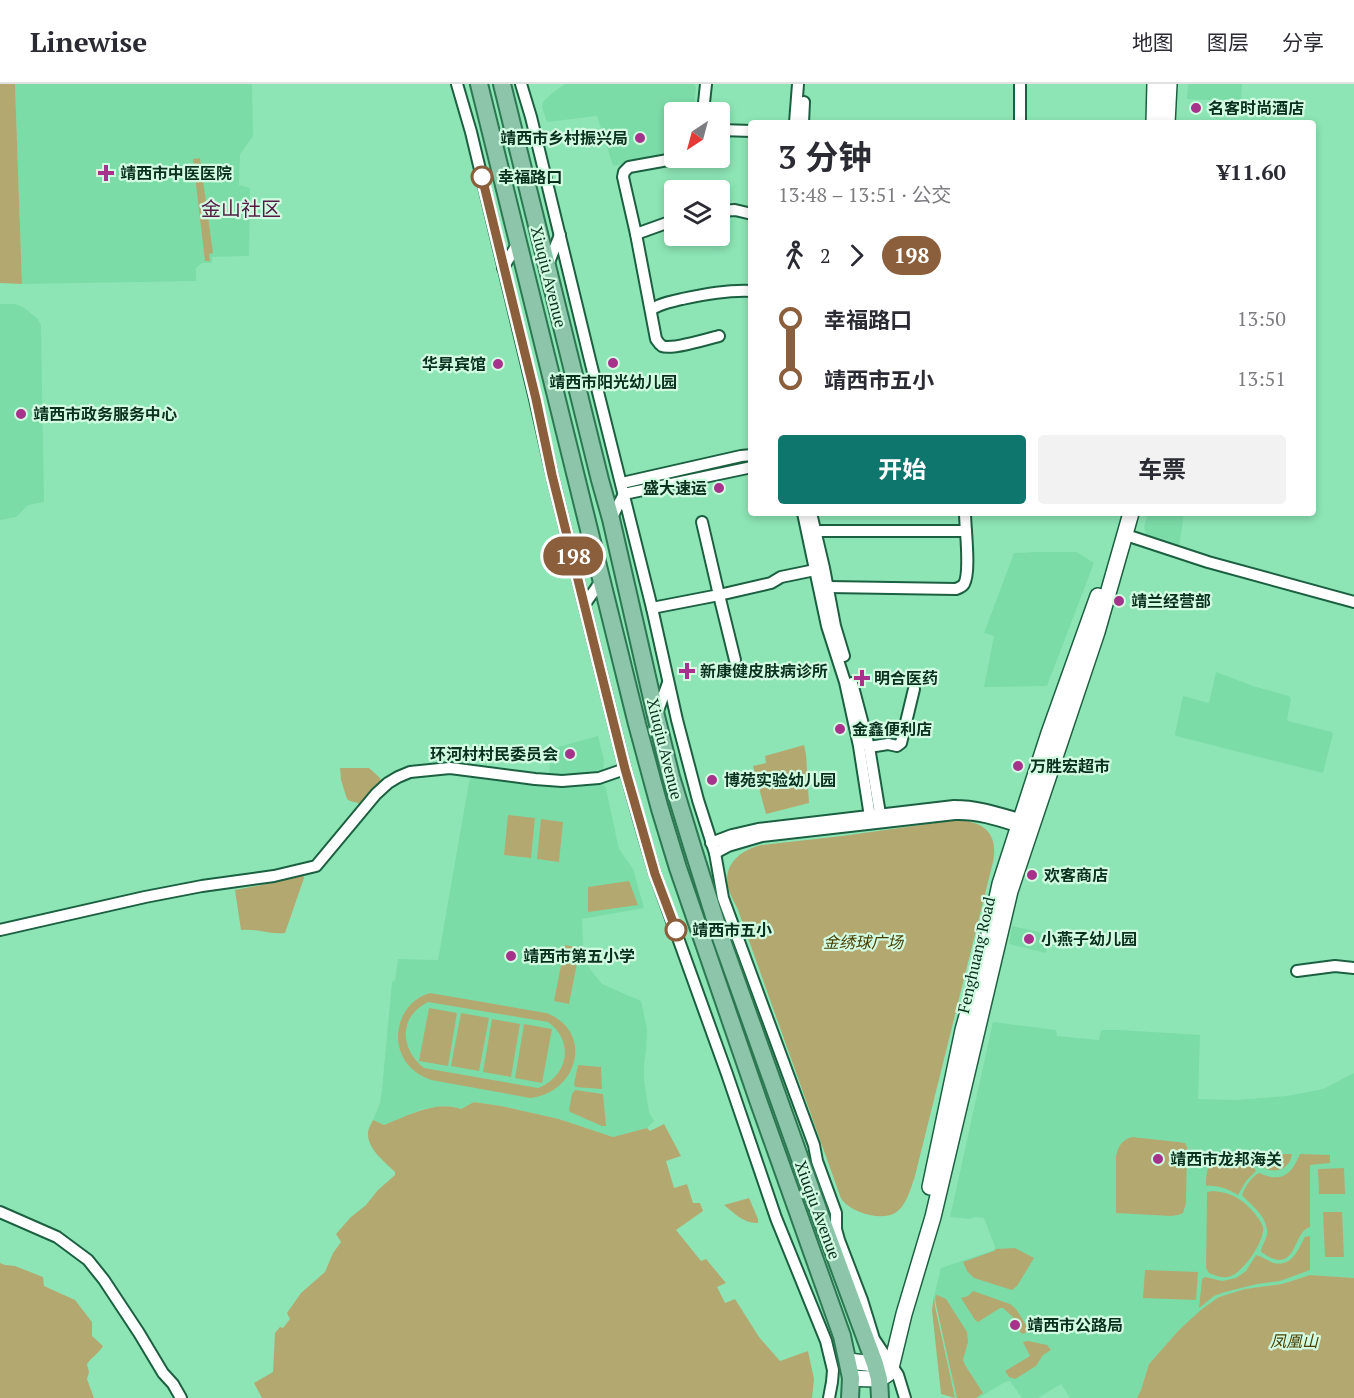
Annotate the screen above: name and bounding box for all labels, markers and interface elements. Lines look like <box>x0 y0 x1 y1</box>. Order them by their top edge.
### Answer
text: Linewise <box>30 23 147 60</box>
text: 地图 <box>1132 28 1174 56</box>
text: 图层 <box>1207 28 1249 56</box>
text: 分享 <box>1282 28 1324 56</box>
place label: 名客时尚酒店 <box>1208 97 1304 119</box>
marker: 名客时尚酒店 <box>1189 101 1203 115</box>
north arrow <box>664 102 730 168</box>
map controls <box>664 102 730 246</box>
place label: 靖西市乡村振兴局 <box>500 127 628 149</box>
marker: 靖西市乡村振兴局 <box>633 131 647 145</box>
text: 3 分钟 <box>778 135 872 178</box>
text: ¥11.60 <box>1217 157 1286 186</box>
place label: 靖西市中医医院 <box>120 162 232 184</box>
marker: 靖西市中医医院 <box>97 164 115 182</box>
marker: 幸福路口 <box>471 166 493 188</box>
place label: 幸福路口 <box>498 166 562 188</box>
button: layers <box>664 180 730 246</box>
text: 13:48 – 13:51 · 公交 <box>778 181 952 208</box>
district label: 金山社区 <box>201 195 281 222</box>
street label: Xiuqiu Avenue <box>526 224 572 330</box>
icon: walk <box>778 239 811 272</box>
icon: forward <box>840 239 873 272</box>
text: 198 <box>894 241 929 269</box>
text: 2 <box>820 242 831 269</box>
text: 幸福路口 <box>824 305 912 334</box>
text: 13:50 <box>1237 305 1286 332</box>
place label: 华昇宾馆 <box>422 353 486 375</box>
marker: 靖西市阳光幼儿园 <box>606 356 620 370</box>
marker: 华昇宾馆 <box>491 357 505 371</box>
text: 靖西市五小 <box>824 365 934 394</box>
text: 13:51 <box>1237 365 1286 392</box>
place label: 靖西市阳光幼儿园 <box>549 371 677 393</box>
place label: 靖西市政务服务中心 <box>33 403 177 425</box>
marker: 靖西市政务服务中心 <box>14 407 28 421</box>
button: 开始 <box>778 435 1026 504</box>
button: 车票 <box>1038 435 1286 504</box>
place label: 盛大速运 <box>643 477 707 499</box>
marker: 盛大速运 <box>712 481 726 495</box>
line badge: 198 <box>538 536 608 576</box>
text: 198 <box>555 542 591 570</box>
place label: 靖兰经营部 <box>1131 590 1211 612</box>
marker: 靖兰经营部 <box>1112 594 1126 608</box>
place label: 新康健皮肤病诊所 <box>700 660 828 682</box>
marker: 新康健皮肤病诊所 <box>678 662 696 680</box>
place label: 明合医药 <box>874 667 938 689</box>
marker: 明合医药 <box>855 671 869 685</box>
street label: Xiuqiu Avenue <box>642 696 688 802</box>
place label: 金鑫便利店 <box>852 718 932 740</box>
marker: 金鑫便利店 <box>833 722 847 736</box>
place label: 环河村村民委员会 <box>430 743 558 765</box>
marker: 环河村村民委员会 <box>563 747 577 761</box>
place label: 万胜宏超市 <box>1030 755 1110 777</box>
marker: 万胜宏超市 <box>1011 759 1025 773</box>
place label: 博苑实验幼儿园 <box>724 769 836 791</box>
marker: 博苑实验幼儿园 <box>705 773 719 787</box>
place label: 欢客商店 <box>1044 864 1108 886</box>
marker: 欢客商店 <box>1025 868 1039 882</box>
street label: Fenghuang Road <box>952 895 1000 1015</box>
marker: 靖西市五小 <box>665 919 687 941</box>
place label: 靖西市五小 <box>692 919 772 941</box>
place label: 小燕子幼儿园 <box>1041 928 1137 950</box>
park label: 金绣球广场 <box>823 931 905 953</box>
marker: 小燕子幼儿园 <box>1022 932 1036 946</box>
place label: 靖西市第五小学 <box>523 945 635 967</box>
marker: 靖西市第五小学 <box>504 949 518 963</box>
place label: 靖西市龙邦海关 <box>1170 1148 1282 1170</box>
marker: 靖西市龙邦海关 <box>1151 1152 1165 1166</box>
street label: Xiuqiu Avenue <box>790 1158 846 1262</box>
place label: 靖西市公路局 <box>1027 1314 1123 1336</box>
marker: 靖西市公路局 <box>1008 1318 1022 1332</box>
park label: 凤凰山 <box>1270 1330 1319 1352</box>

